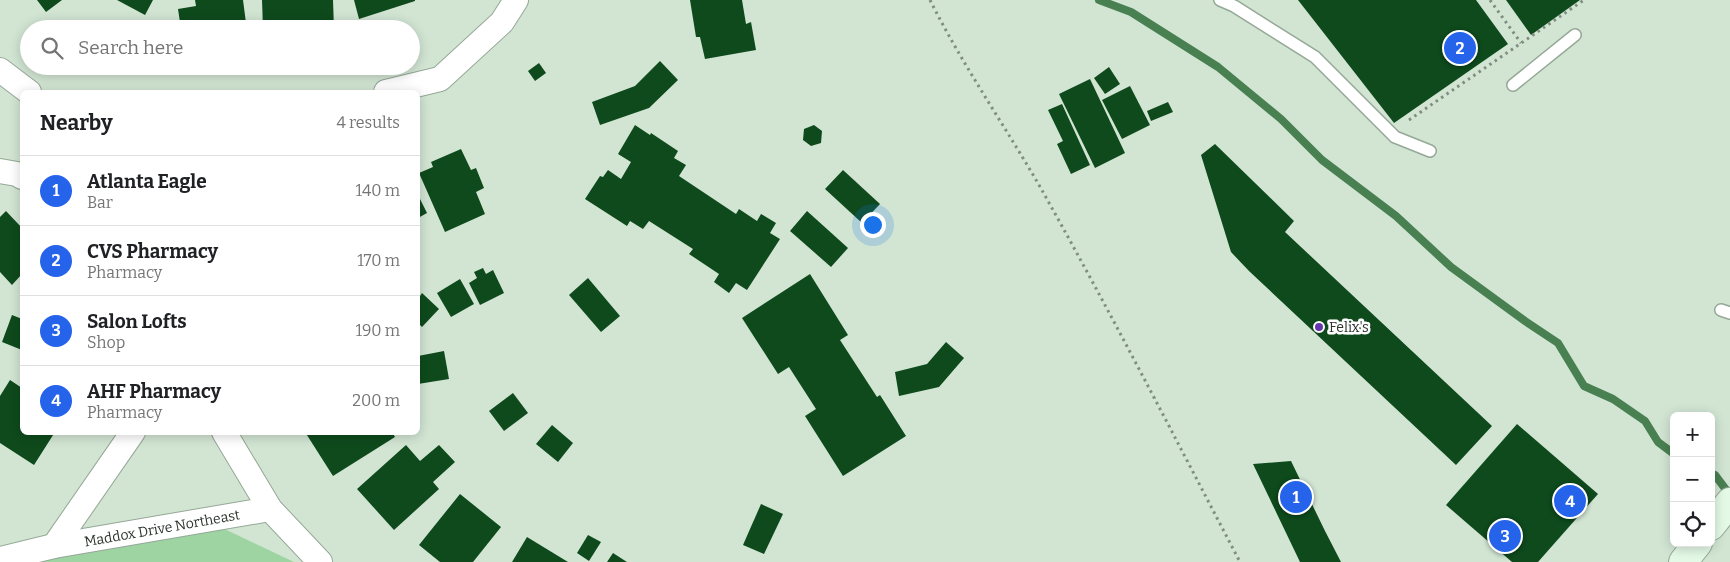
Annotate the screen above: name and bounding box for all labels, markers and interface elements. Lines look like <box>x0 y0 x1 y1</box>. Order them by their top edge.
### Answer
search box <box>20 20 420 75</box>
pin: 2 <box>1444 29 1476 67</box>
icon: search <box>38 34 66 62</box>
text: Search here <box>78 36 183 59</box>
text: Nearby <box>40 110 113 136</box>
text: 4 results <box>337 113 400 132</box>
text: Atlanta Eagle <box>87 170 207 193</box>
text: 1 <box>53 181 59 200</box>
text: 140 m <box>355 181 400 200</box>
text: Bar <box>87 193 113 212</box>
your location <box>860 212 886 238</box>
text: CVS Pharmacy <box>87 240 218 263</box>
text: 2 <box>51 251 61 270</box>
text: 170 m <box>357 251 400 270</box>
text: Pharmacy <box>87 263 162 282</box>
text: Salon Lofts <box>87 310 187 333</box>
place label: Felix's <box>1329 319 1369 336</box>
text: 3 <box>51 321 61 340</box>
text: 190 m <box>355 321 400 340</box>
marker: Felix's <box>1313 321 1325 333</box>
text: Shop <box>87 333 125 352</box>
text: AHF Pharmacy <box>87 380 221 403</box>
text: 4 <box>51 391 61 410</box>
text: 200 m <box>352 391 400 410</box>
text: Pharmacy <box>87 403 162 422</box>
map controls <box>1670 412 1715 547</box>
button: + <box>1670 412 1715 457</box>
button: − <box>1670 457 1715 502</box>
pin: 1 <box>1280 478 1312 516</box>
pin: 4 <box>1554 482 1586 520</box>
button: locate <box>1670 502 1715 547</box>
street label: Maddox Drive Northeast <box>83 506 241 551</box>
pin: 3 <box>1489 517 1521 555</box>

